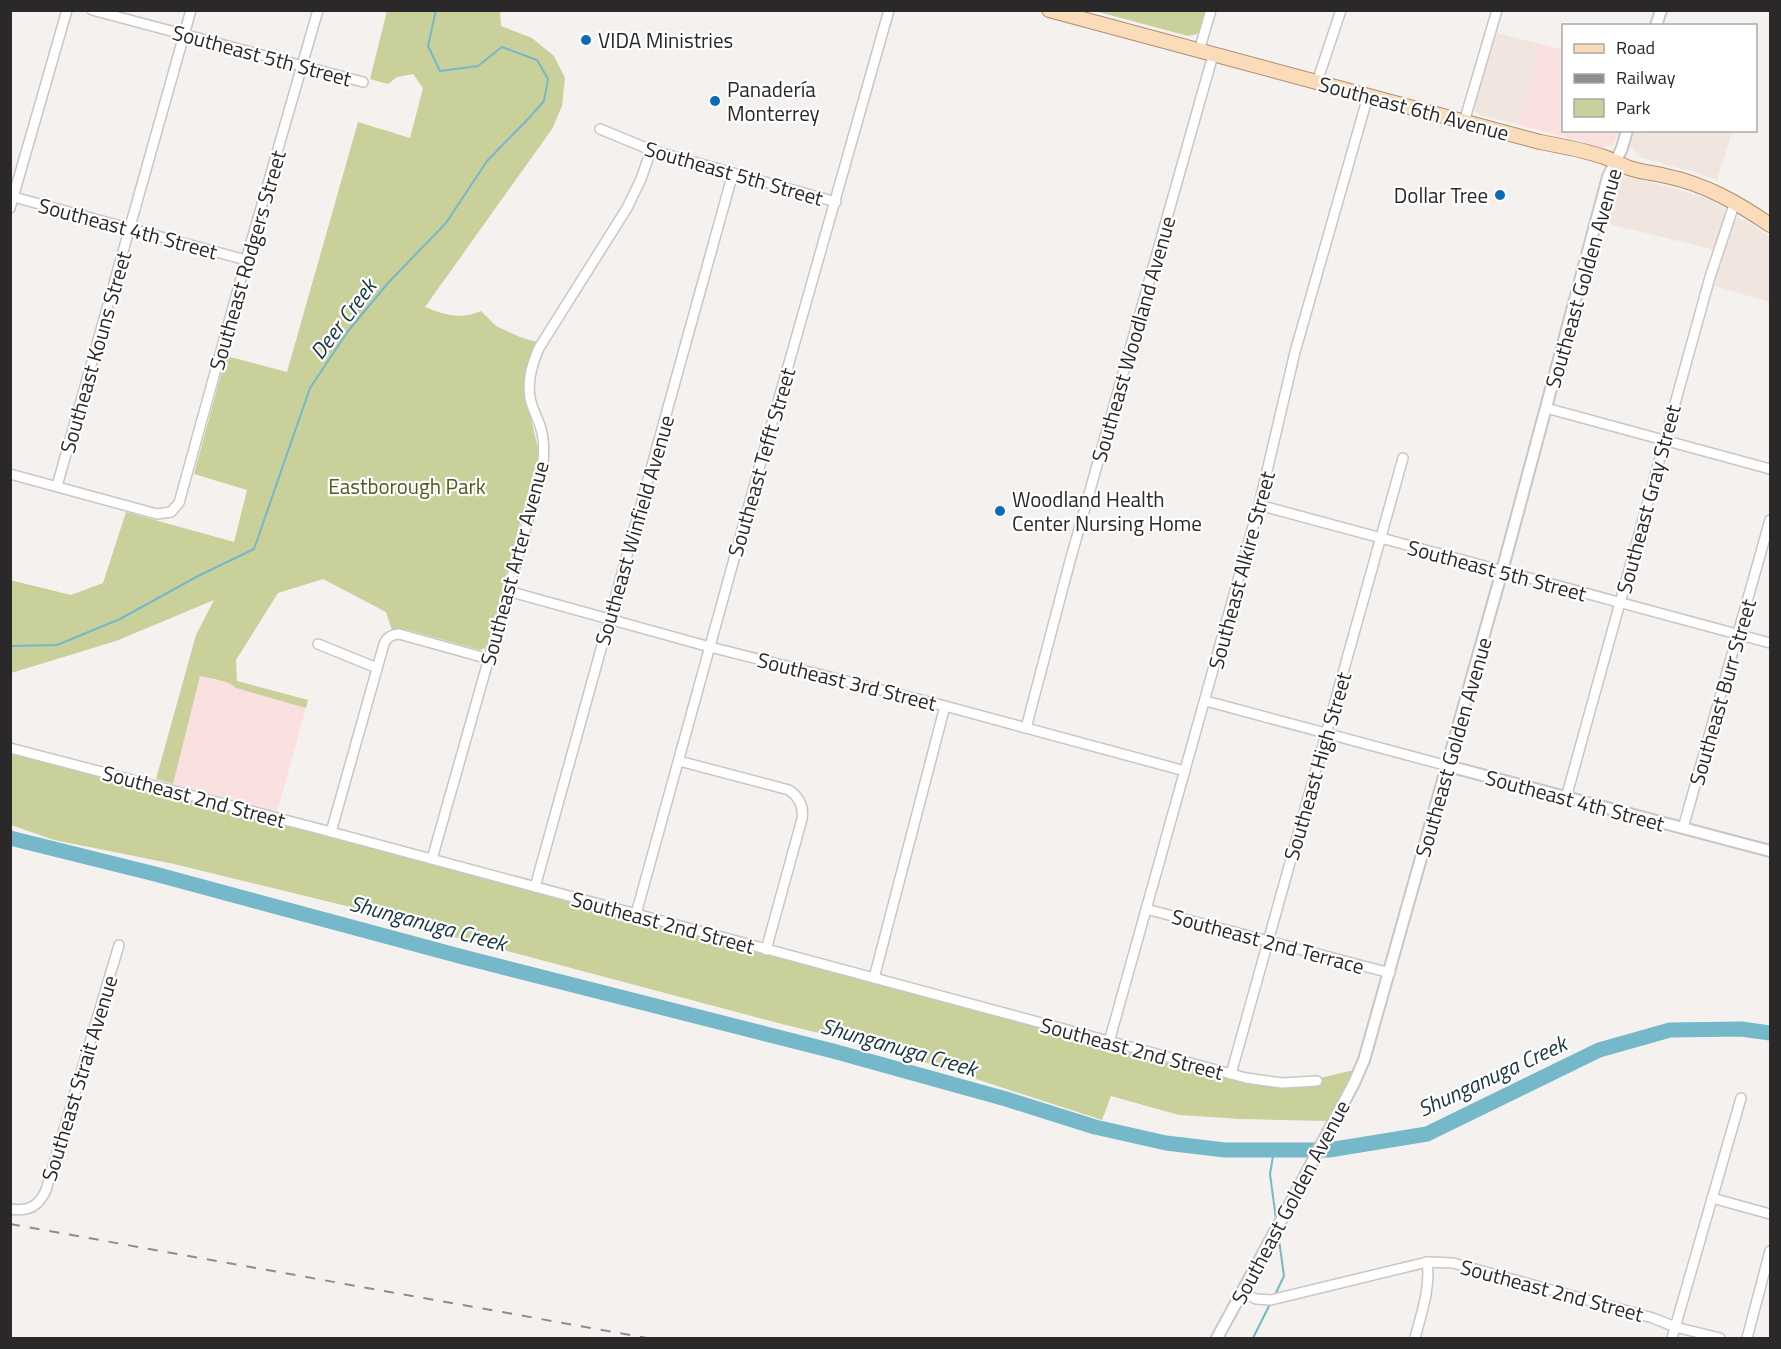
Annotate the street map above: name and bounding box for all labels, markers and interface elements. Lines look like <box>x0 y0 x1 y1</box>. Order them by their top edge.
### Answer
street label: Southeast 5th Street <box>169 16 356 94</box>
place label: VIDA Ministries <box>598 24 733 56</box>
legend <box>1562 24 1757 132</box>
marker: VIDA Ministries <box>579 33 593 47</box>
text: Road <box>1616 34 1655 61</box>
text: Railway <box>1616 64 1676 91</box>
street label: Southeast 6th Avenue <box>1315 67 1513 149</box>
place label: Panadería Monterrey <box>727 73 820 129</box>
marker: Panadería Monterrey <box>708 94 722 108</box>
text: Park <box>1616 94 1651 121</box>
street label: Southeast 5th Street <box>641 132 828 214</box>
street label: Southeast Rodgers Street <box>200 146 294 374</box>
street label: Southeast Golden Avenue <box>1536 164 1630 392</box>
place label: Dollar Tree <box>1394 179 1488 211</box>
marker: Dollar Tree <box>1493 188 1507 202</box>
street label: Southeast 4th Street <box>35 189 222 267</box>
street label: Southeast Woodland Avenue <box>1083 212 1183 466</box>
street label: Southeast Kouns Street <box>51 247 139 457</box>
water label: Deer Creek <box>301 270 386 367</box>
street label: Southeast Tefft Street <box>719 363 803 560</box>
street label: Southeast Gray Street <box>1607 400 1689 597</box>
street label: Southeast Winfield Avenue <box>586 411 682 649</box>
street label: Southeast Arter Avenue <box>471 457 557 669</box>
street label: Southeast Alkire Street <box>1199 467 1283 672</box>
park label: Eastborough Park <box>328 470 486 502</box>
place label: Woodland Health Center Nursing Home <box>1012 483 1202 539</box>
marker: Woodland Health Center Nursing Home <box>993 504 1007 518</box>
street label: Southeast 5th Street <box>1404 531 1591 609</box>
street label: Southeast Burr Street <box>1680 594 1764 789</box>
street label: Southeast Golden Avenue <box>1406 633 1500 861</box>
street label: Southeast 3rd Street <box>754 643 941 719</box>
street label: Southeast High Street <box>1275 667 1359 864</box>
street label: Southeast 2nd Street <box>99 756 290 836</box>
street label: Southeast 4th Street <box>1482 761 1669 839</box>
street label: Southeast 2nd Street <box>568 882 759 962</box>
water label: Shunganuga Creek <box>346 886 512 961</box>
street label: Southeast 2nd Terrace <box>1168 900 1368 982</box>
street label: Southeast Strait Avenue <box>32 971 126 1185</box>
water label: Shunganuga Creek <box>817 1008 983 1086</box>
street label: Southeast 2nd Street <box>1037 1008 1228 1088</box>
water label: Shunganuga Creek <box>1412 1026 1574 1125</box>
street label: Southeast Golden Avenue <box>1223 1094 1357 1310</box>
street label: Southeast 2nd Street <box>1457 1250 1648 1330</box>

